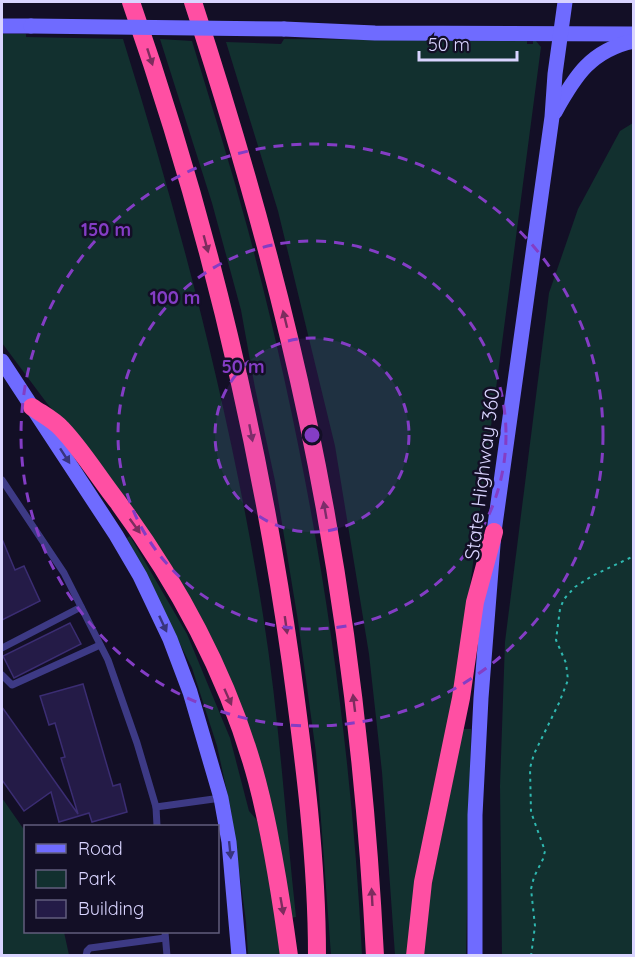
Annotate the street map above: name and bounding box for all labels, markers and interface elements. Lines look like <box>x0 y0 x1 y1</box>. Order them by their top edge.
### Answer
scale bar <box>419 24 516 62</box>
text: 50 m <box>428 33 470 56</box>
one-way arrow <box>146 48 155 66</box>
text: 150 m <box>81 218 131 241</box>
one-way arrow <box>202 235 211 253</box>
text: 100 m <box>150 286 200 309</box>
one-way arrow <box>279 310 289 329</box>
text: 50 m <box>221 355 265 378</box>
street label: State Highway 360 <box>459 386 504 561</box>
one-way arrow <box>247 424 257 442</box>
centre of rings <box>302 425 322 445</box>
one-way arrow <box>59 448 70 464</box>
one-way arrow <box>320 500 329 519</box>
one-way arrow <box>129 518 141 534</box>
one-way arrow <box>158 616 167 633</box>
one-way arrow <box>281 616 290 635</box>
one-way arrow <box>223 689 233 707</box>
one-way arrow <box>349 693 359 712</box>
legend <box>24 825 219 933</box>
text: Road <box>78 837 123 860</box>
one-way arrow <box>225 841 235 860</box>
text: Park <box>78 867 116 890</box>
one-way arrow <box>367 888 376 907</box>
one-way arrow <box>278 896 287 915</box>
text: Building <box>78 897 144 920</box>

